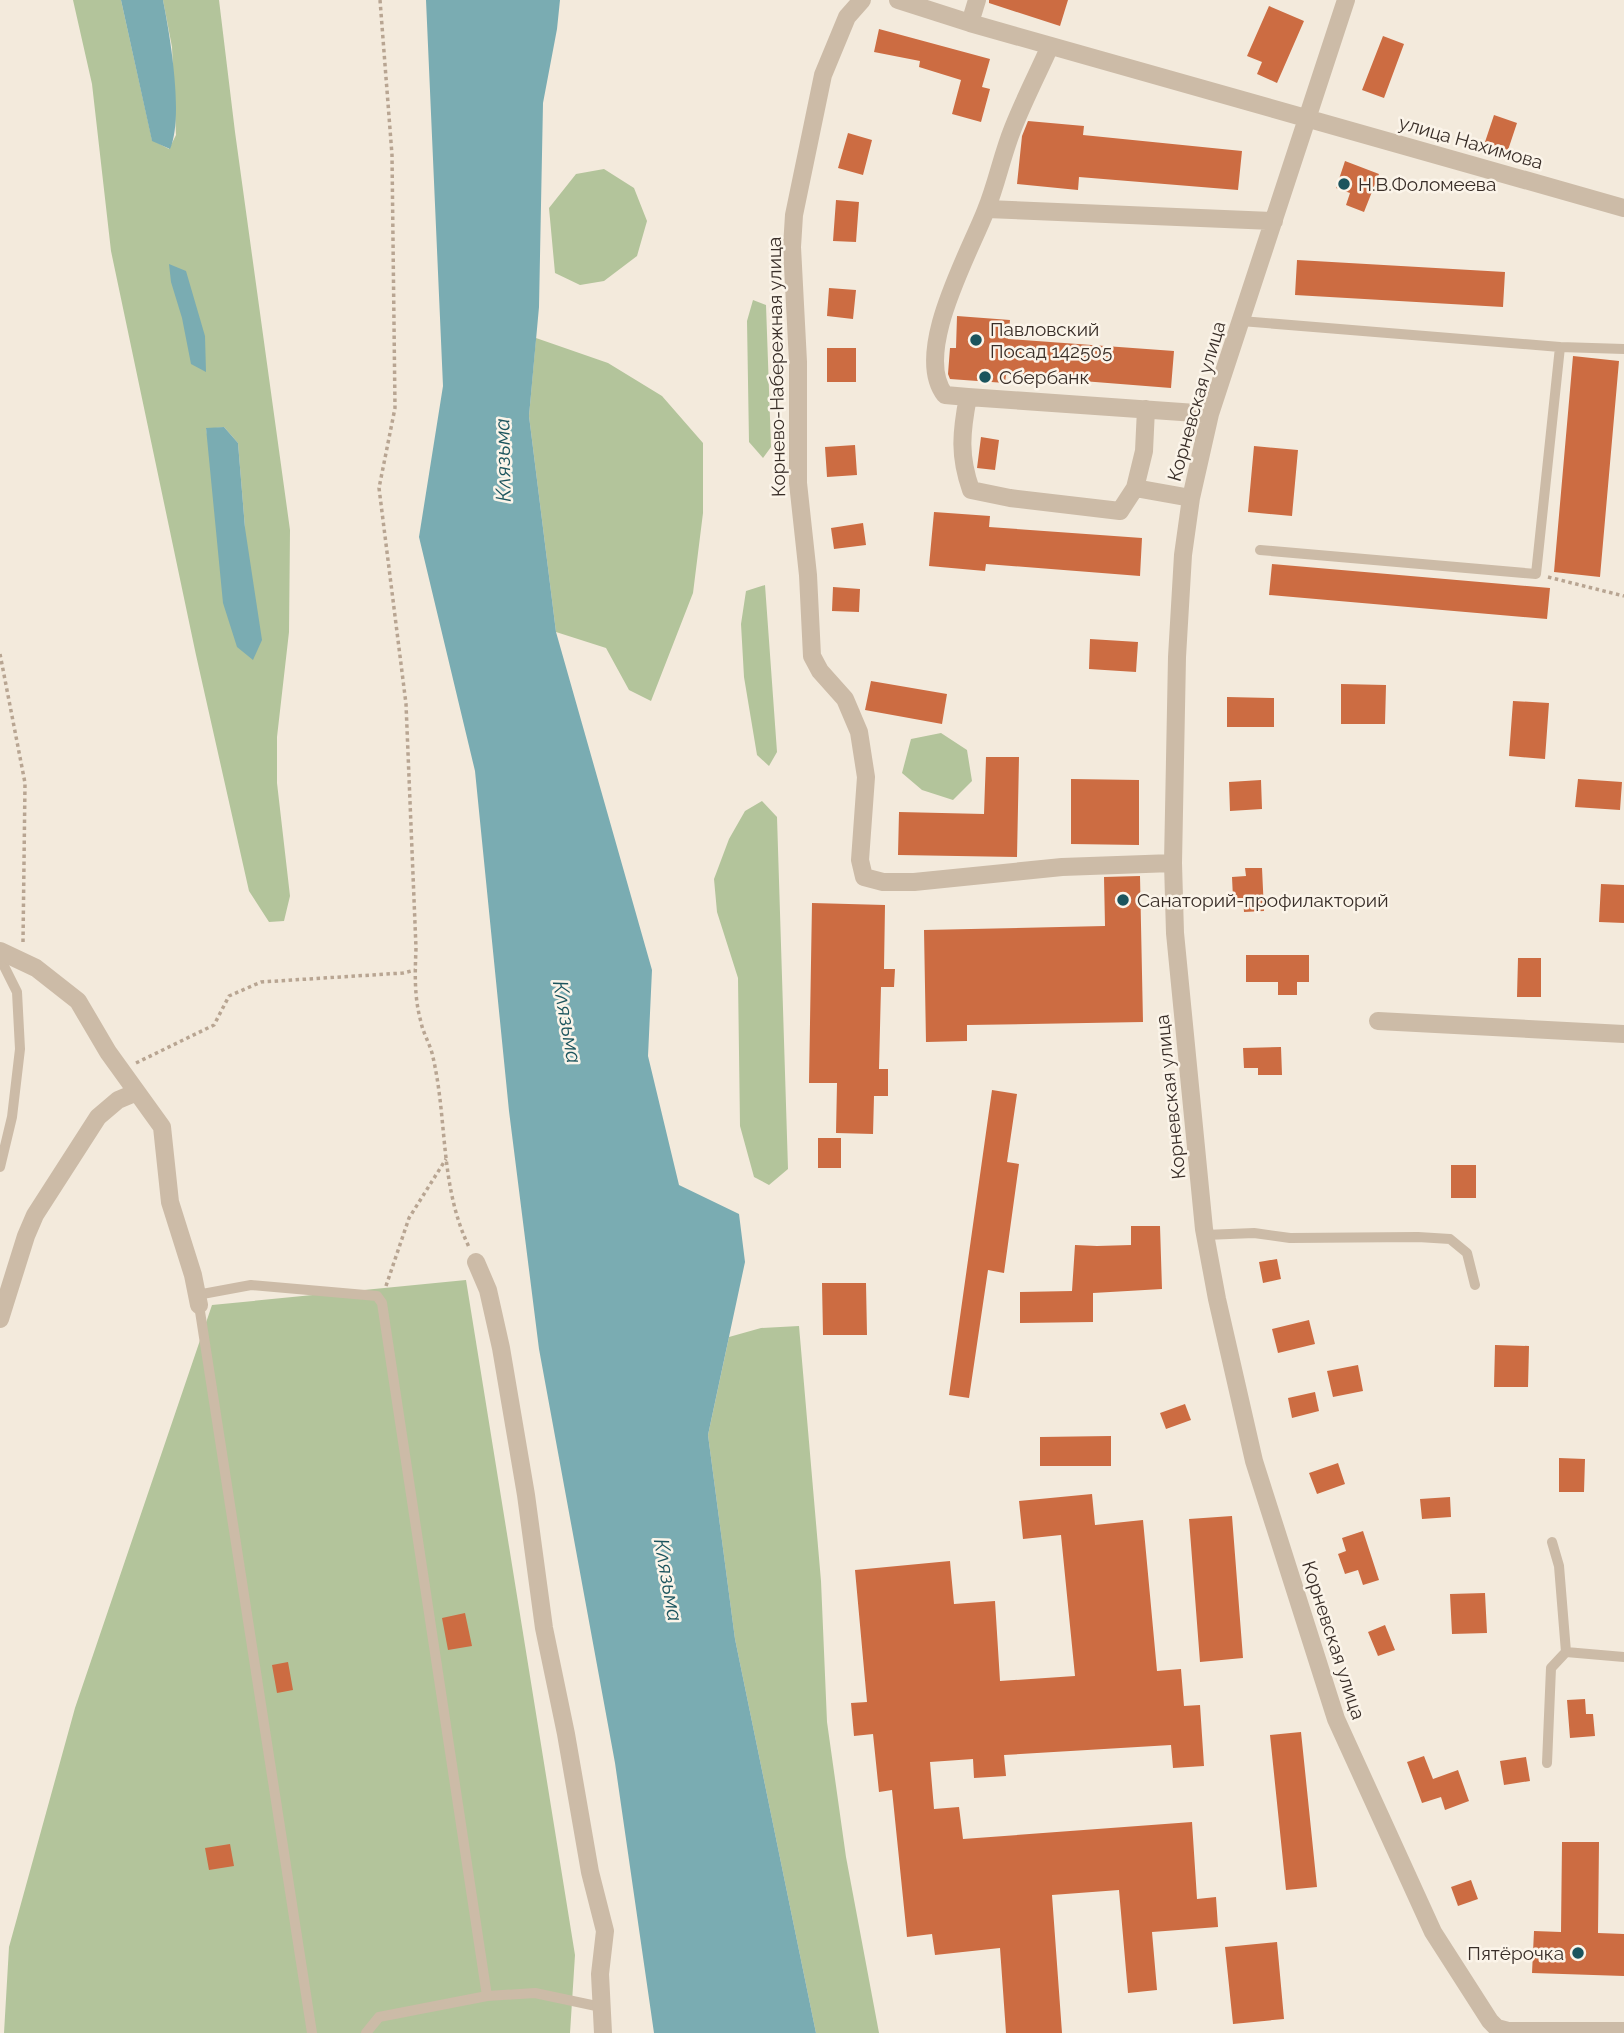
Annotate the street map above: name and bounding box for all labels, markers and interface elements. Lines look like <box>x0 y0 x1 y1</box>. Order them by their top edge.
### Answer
street label: улица Нахимова <box>1396 111 1546 173</box>
place label: Н.В.Фоломеева <box>1358 173 1496 195</box>
marker: Н.В.Фоломеева <box>1336 176 1352 192</box>
street label: Корнево-Набережная улица <box>763 237 789 497</box>
place label: Павловский Посад 142505 <box>990 318 1112 362</box>
street label: Корневская улица <box>1163 318 1229 484</box>
marker: Павловский Посад 142505 <box>968 332 984 348</box>
place label: Сбербанк <box>999 366 1089 388</box>
marker: Сбербанк <box>977 369 993 385</box>
water label: Клязьма <box>489 418 516 502</box>
place label: Санаторий-профилакторий <box>1137 889 1388 911</box>
marker: Санаторий-профилакторий <box>1115 892 1131 908</box>
water label: Клязьма <box>548 979 587 1065</box>
street label: Корневская улица <box>1150 1014 1190 1180</box>
water label: Клязьма <box>649 1537 688 1623</box>
street label: Корневская улица <box>1298 1558 1370 1722</box>
place label: Пятёрочка <box>1467 1942 1564 1964</box>
marker: Пятёрочка <box>1570 1945 1586 1961</box>

